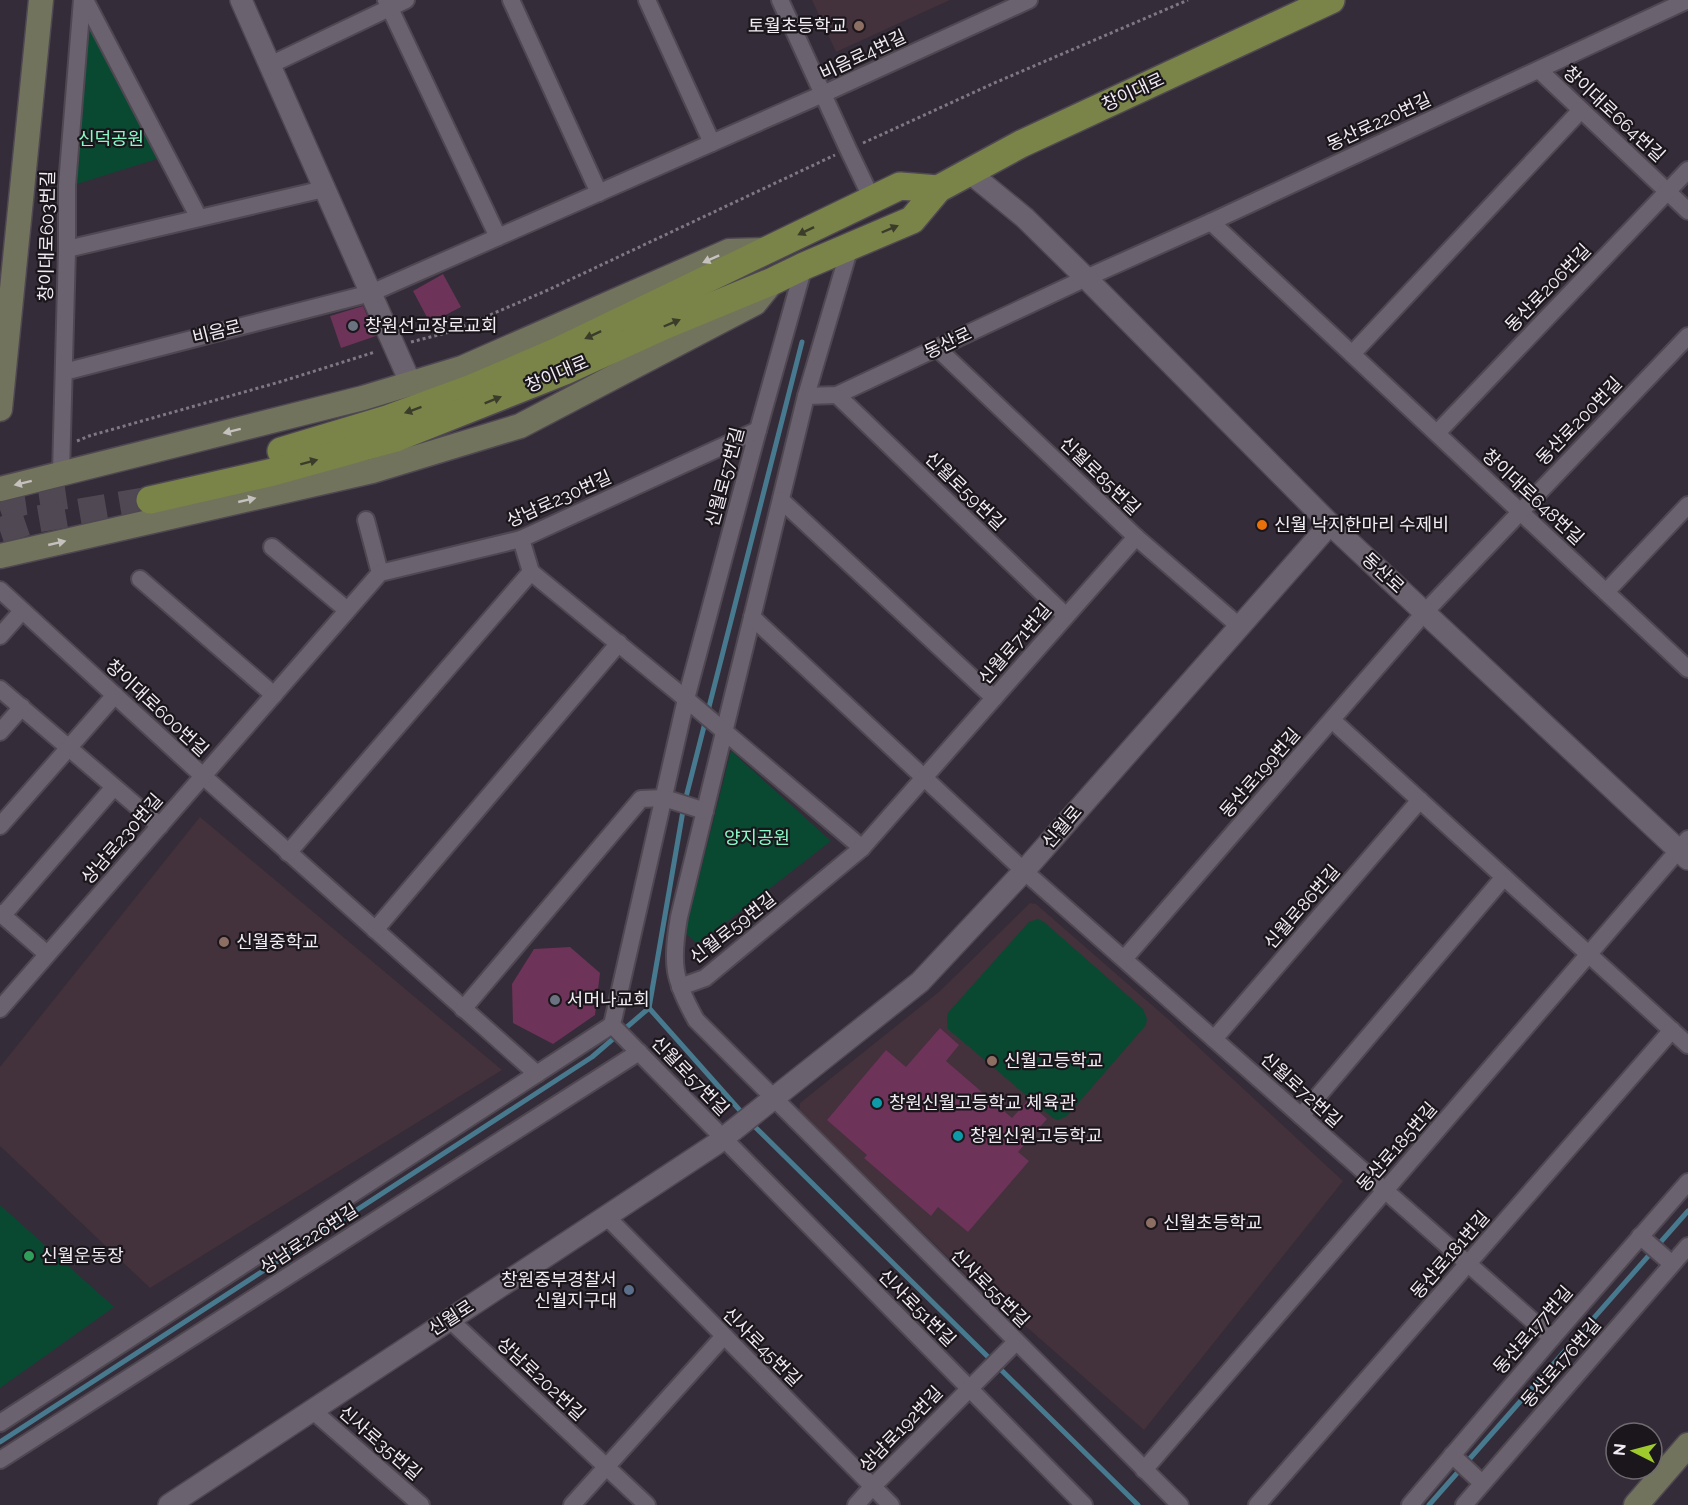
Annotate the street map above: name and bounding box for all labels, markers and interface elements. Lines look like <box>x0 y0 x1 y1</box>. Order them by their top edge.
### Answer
place label: 토월초등학교 <box>748 15 847 36</box>
marker: 토월초등학교 <box>852 19 866 33</box>
street label: 비음로4번길 <box>816 25 909 84</box>
street label: 창이대로664번길 <box>1559 61 1669 166</box>
street label: 창이대로 <box>1098 68 1167 115</box>
street label: 동산로220번길 <box>1323 88 1434 155</box>
park label: 신덕공원 <box>78 128 144 149</box>
street label: 창이대로603번길 <box>35 170 58 302</box>
one-way arrow <box>882 224 900 234</box>
one-way arrow <box>797 226 815 236</box>
street label: 동산로206번길 <box>1500 239 1595 336</box>
one-way arrow <box>702 255 720 264</box>
street label: 비음로 <box>190 315 244 348</box>
place label: 창원선교장로교회 <box>365 315 497 336</box>
one-way arrow <box>664 318 682 328</box>
marker: 창원선교장로교회 <box>346 319 360 333</box>
street label: 동산로 <box>921 323 975 363</box>
one-way arrow <box>584 330 601 339</box>
street label: 창이대로 <box>522 351 591 396</box>
street label: 동산로200번길 <box>1531 372 1626 469</box>
one-way arrow <box>485 395 503 405</box>
one-way arrow <box>404 405 422 415</box>
street label: 신월로57번길 <box>701 425 748 529</box>
one-way arrow <box>223 426 241 436</box>
street label: 신월로85번길 <box>1056 432 1145 519</box>
street label: 창이대로648번길 <box>1478 444 1588 549</box>
street label: 신월로59번길 <box>921 447 1010 534</box>
one-way arrow <box>300 457 318 466</box>
street label: 상남로230번길 <box>503 466 615 531</box>
one-way arrow <box>14 479 32 489</box>
one-way arrow <box>238 494 256 504</box>
place label: 신월 낙지한마리 수제비 <box>1274 514 1449 535</box>
marker: 신월 낙지한마리 수제비 <box>1255 518 1269 532</box>
one-way arrow <box>48 538 67 547</box>
street label: 동산로 <box>1358 548 1409 597</box>
street label: 신월로71번길 <box>974 599 1055 688</box>
street label: 창이대로600번길 <box>102 655 213 760</box>
street label: 동산로199번길 <box>1215 724 1304 822</box>
street label: 상남로230번길 <box>77 789 167 888</box>
street label: 신월로 <box>1037 801 1086 852</box>
park label: 양지공원 <box>724 827 790 848</box>
street label: 신월로86번길 <box>1259 860 1344 953</box>
street label: 신월로59번길 <box>686 888 780 968</box>
place label: 신월중학교 <box>236 931 319 952</box>
marker: 신월중학교 <box>217 935 231 949</box>
place label: 서머나교회 <box>567 989 650 1010</box>
marker: 서머나교회 <box>548 993 562 1007</box>
street label: 신월로57번길 <box>647 1032 733 1120</box>
street label: 신월로72번길 <box>1256 1048 1346 1131</box>
place label: 신월고등학교 <box>1004 1050 1103 1071</box>
marker: 신월고등학교 <box>985 1054 999 1068</box>
place label: 창원신월고등학교 체육관 <box>889 1092 1076 1113</box>
marker: 창원신월고등학교 체육관 <box>870 1096 884 1110</box>
street label: 동산로185번길 <box>1352 1098 1441 1195</box>
place label: 창원신원고등학교 <box>970 1125 1102 1146</box>
marker: 창원신원고등학교 <box>951 1129 965 1143</box>
street label: 상남로226번길 <box>256 1199 362 1278</box>
street label: 동산로181번길 <box>1406 1207 1493 1303</box>
place label: 신월초등학교 <box>1163 1212 1262 1233</box>
marker: 신월초등학교 <box>1144 1216 1158 1230</box>
street label: 신사로55번길 <box>947 1244 1034 1331</box>
place label: 신월운동장 <box>41 1245 124 1266</box>
marker: 신월운동장 <box>22 1249 36 1263</box>
street label: 신사로51번길 <box>874 1265 960 1351</box>
place label: 창원중부경찰서 신월지구대 <box>501 1269 617 1311</box>
street label: 동산로177번길 <box>1489 1281 1577 1378</box>
marker: 창원중부경찰서 신월지구대 <box>622 1283 636 1297</box>
street label: 신월로 <box>424 1295 477 1340</box>
street label: 신사로45번길 <box>719 1303 806 1390</box>
street label: 동산로176번길 <box>1516 1314 1605 1411</box>
street label: 상남로202번길 <box>493 1333 590 1425</box>
street label: 상남로192번길 <box>855 1382 947 1476</box>
street label: 신사로35번길 <box>335 1401 426 1484</box>
north arrow <box>1604 1421 1664 1481</box>
text: N <box>1609 1442 1630 1457</box>

